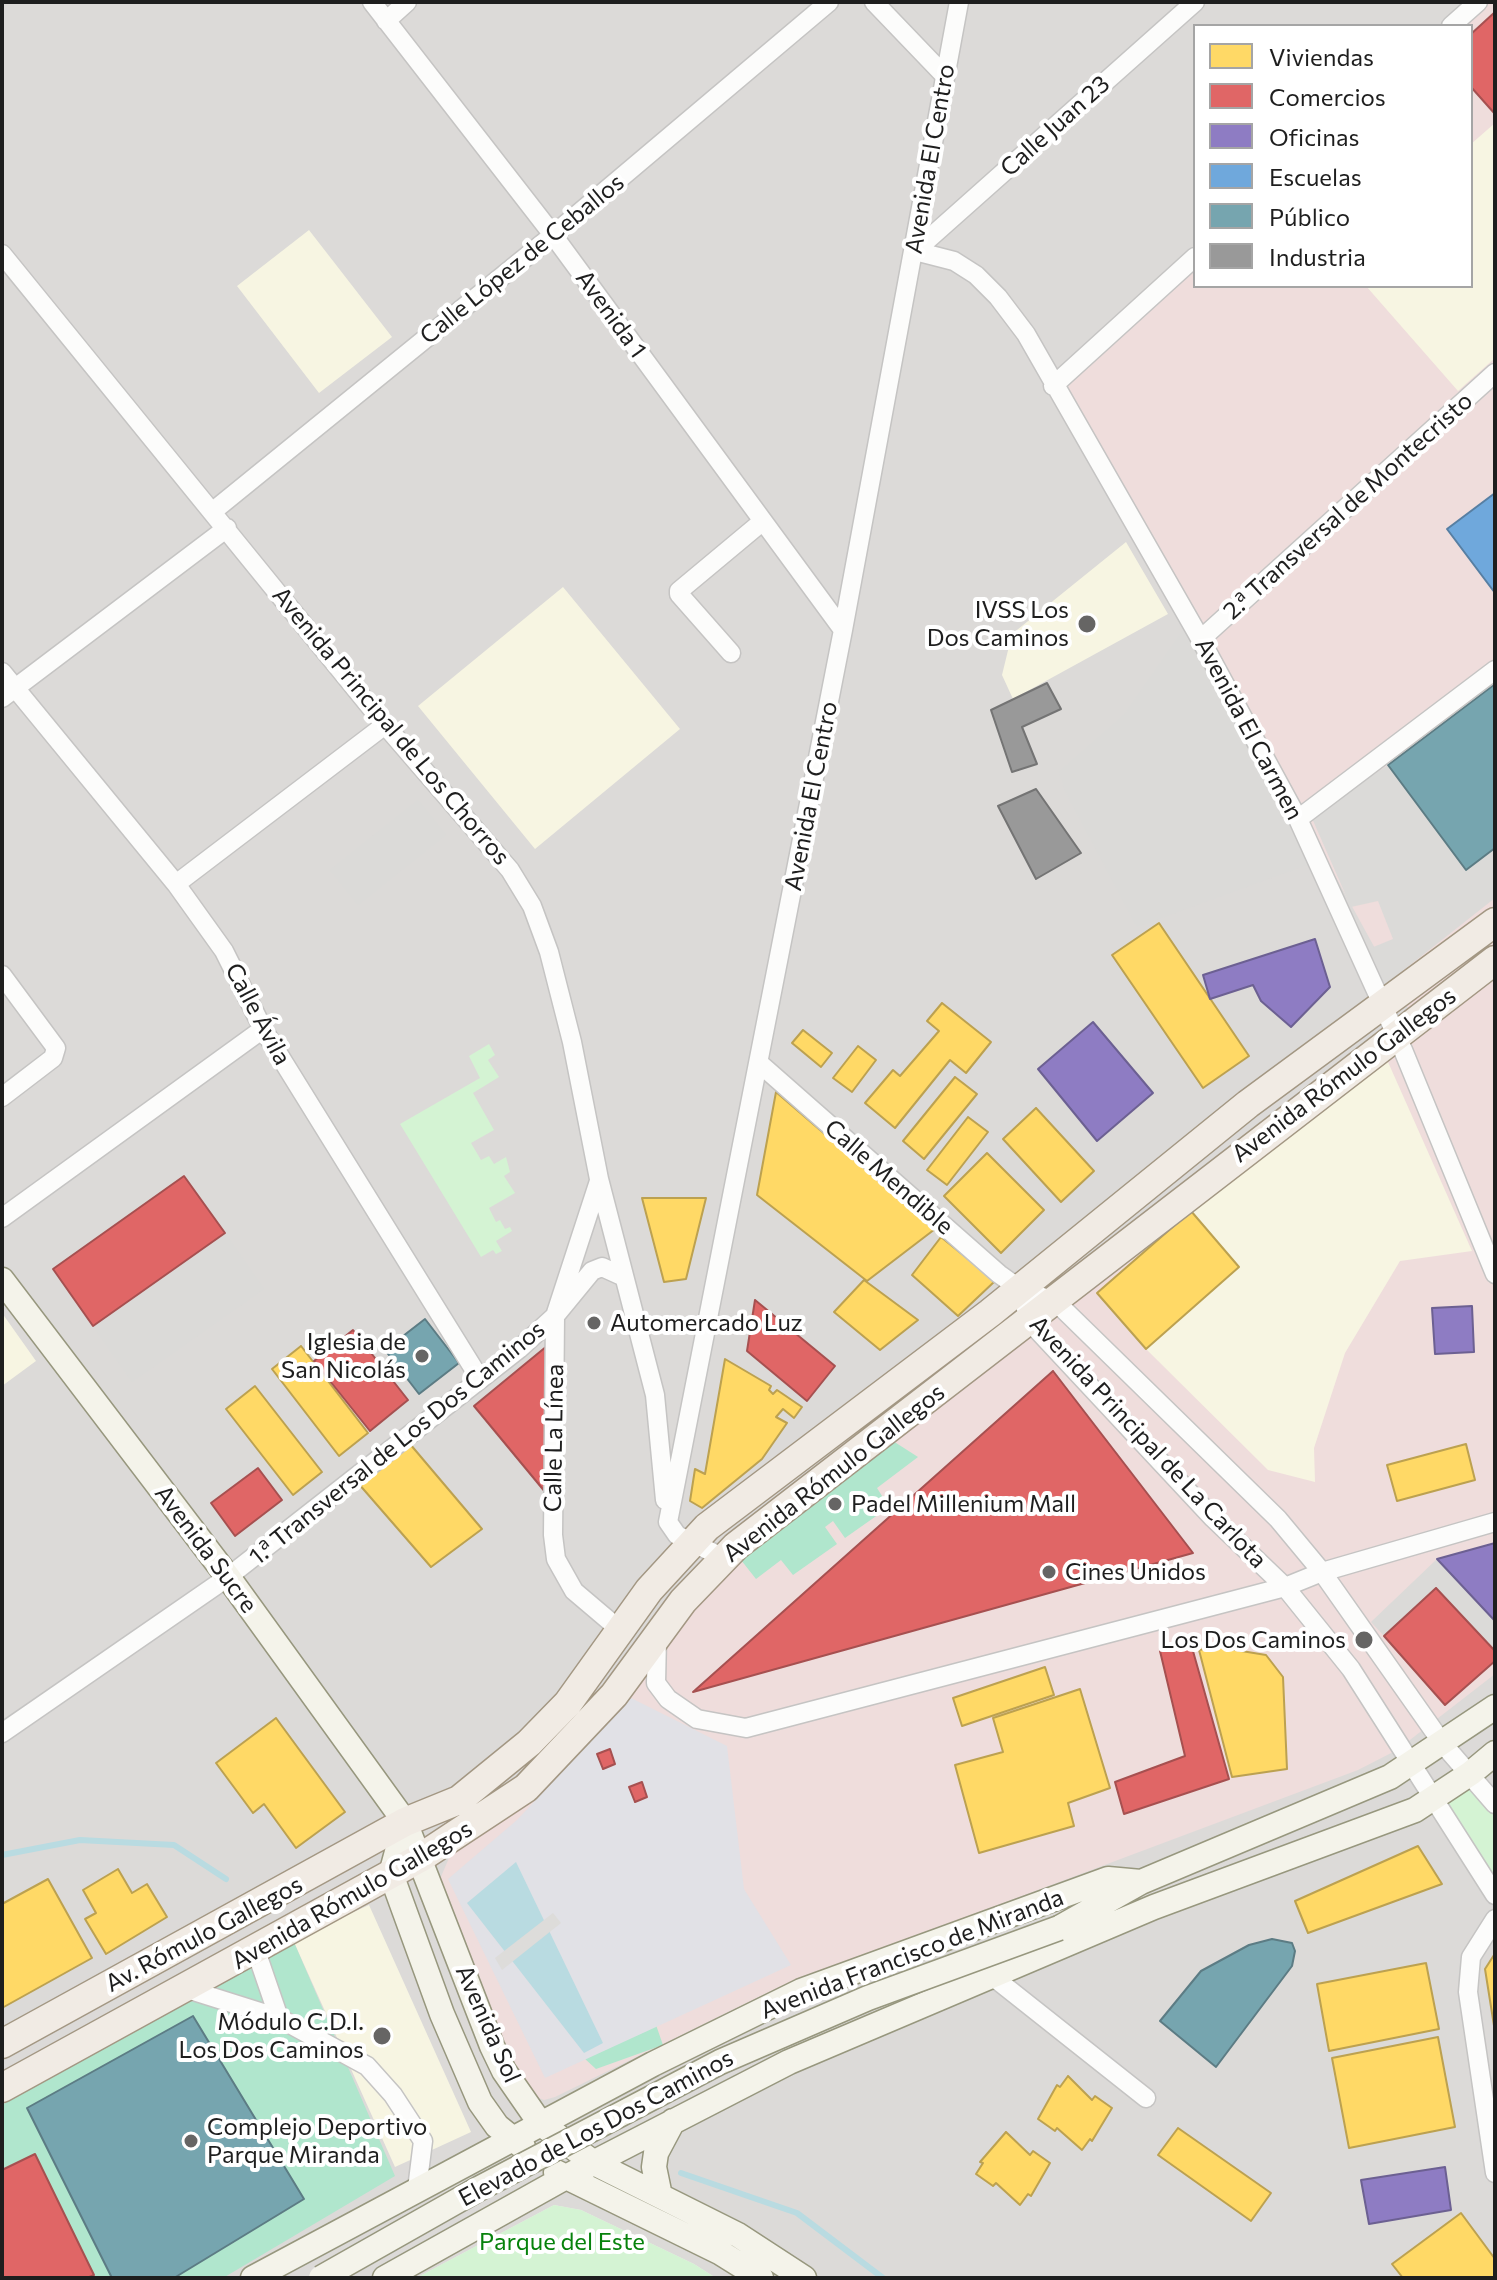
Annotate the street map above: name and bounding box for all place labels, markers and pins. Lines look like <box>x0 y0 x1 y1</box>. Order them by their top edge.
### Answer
place label: IVSS Los Dos Caminos <box>927 596 1069 652</box>
marker: IVSS Los Dos Caminos <box>1076 613 1098 635</box>
place label: Automercado Luz <box>610 1309 803 1337</box>
marker: Automercado Luz <box>585 1314 603 1332</box>
place label: Iglesia de San Nicolás <box>281 1328 406 1384</box>
marker: Iglesia de San Nicolás <box>413 1347 431 1365</box>
place label: Padel Millenium Mall <box>851 1490 1076 1518</box>
marker: Padel Millenium Mall <box>826 1495 844 1513</box>
place label: Cines Unidos <box>1065 1558 1206 1586</box>
marker: Cines Unidos <box>1040 1563 1058 1581</box>
place label: Los Dos Caminos <box>1160 1626 1346 1654</box>
marker: Los Dos Caminos <box>1353 1629 1375 1651</box>
place label: Módulo C.D.I. Los Dos Caminos <box>178 2008 364 2064</box>
marker: Módulo C.D.I. Los Dos Caminos <box>371 2025 393 2047</box>
place label: Complejo Deportivo Parque Miranda <box>207 2113 427 2169</box>
marker: Complejo Deportivo Parque Miranda <box>182 2132 200 2150</box>

